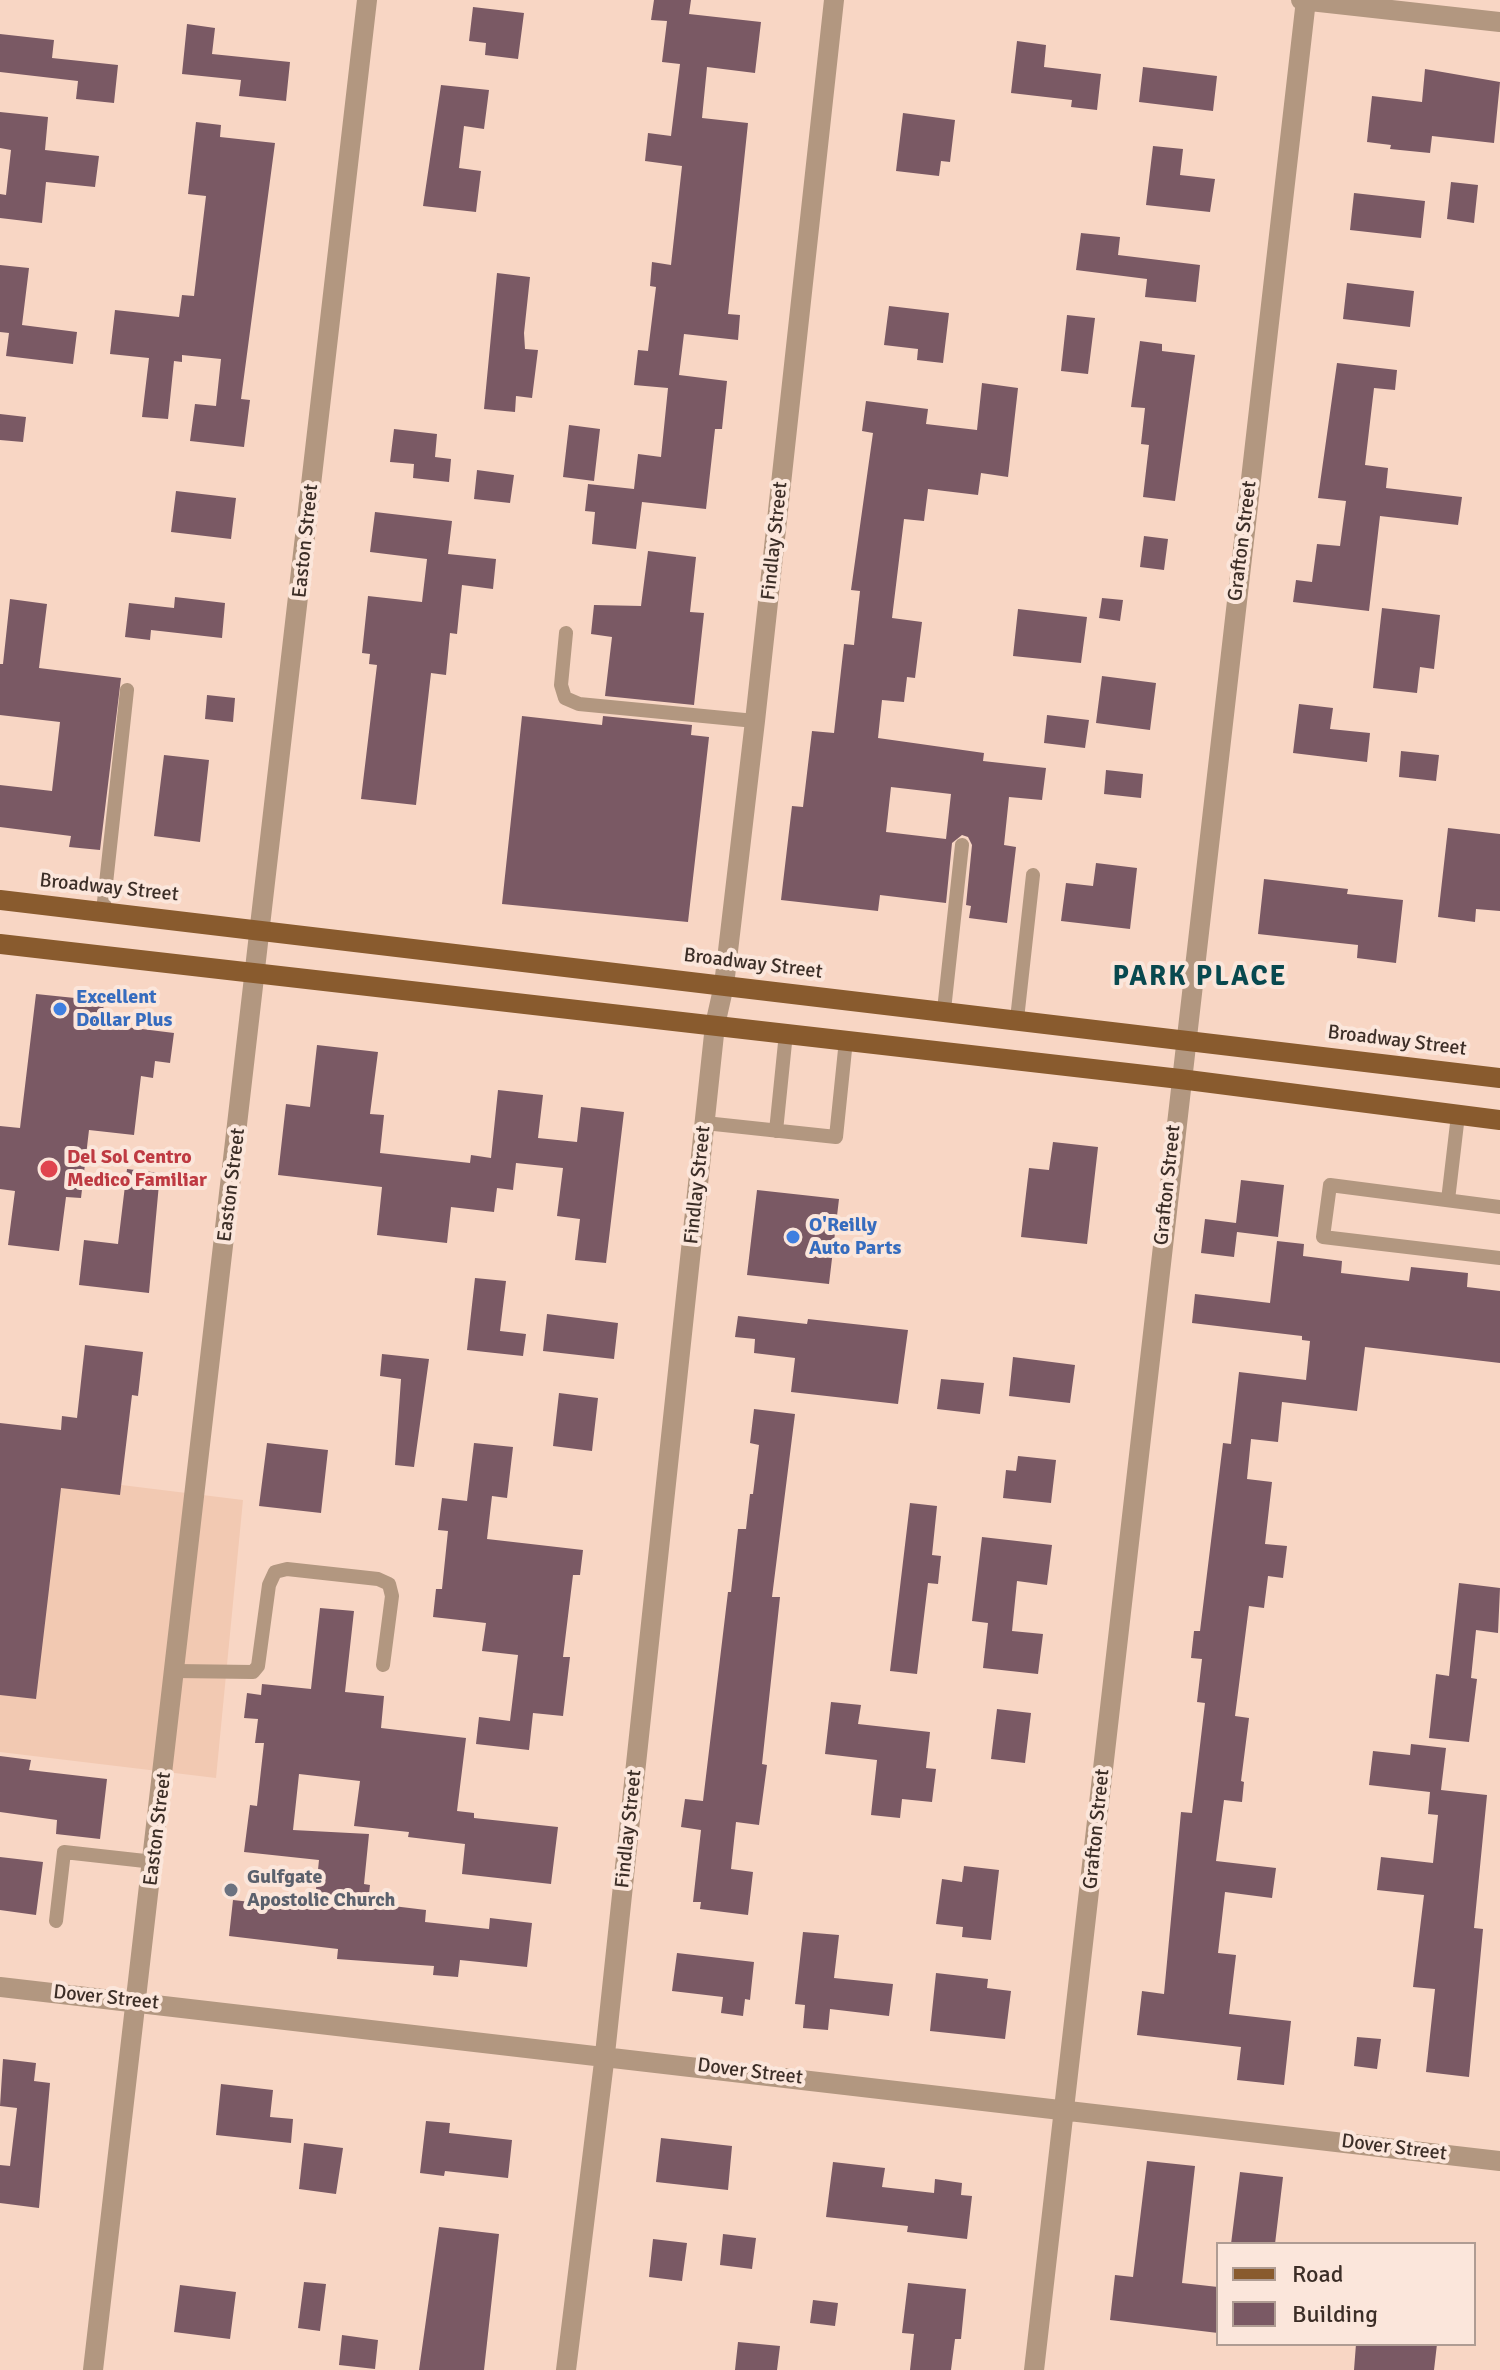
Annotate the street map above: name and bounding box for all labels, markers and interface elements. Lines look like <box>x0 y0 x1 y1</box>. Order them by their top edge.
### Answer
street label: Grafton Street <box>1224 480 1262 602</box>
street label: Findlay Street <box>757 481 793 601</box>
street label: Easton Street <box>288 483 324 599</box>
street label: Broadway Street <box>38 869 180 907</box>
street label: Broadway Street <box>682 944 824 984</box>
district label: PARK PLACE <box>1112 961 1288 995</box>
place label: Excellent Dollar Plus <box>76 986 172 1033</box>
marker: Excellent Dollar Plus <box>51 1000 69 1018</box>
street label: Broadway Street <box>1326 1021 1468 1061</box>
street label: Grafton Street <box>1150 1124 1186 1246</box>
street label: Findlay Street <box>680 1125 716 1245</box>
street label: Easton Street <box>213 1127 251 1243</box>
place label: Del Sol Centro Medico Familiar <box>67 1146 207 1193</box>
marker: Del Sol Centro Medico Familiar <box>38 1158 60 1180</box>
place label: O'Reilly Auto Parts <box>809 1214 901 1261</box>
marker: O'Reilly Auto Parts <box>784 1228 802 1246</box>
street label: Grafton Street <box>1079 1768 1115 1890</box>
street label: Findlay Street <box>611 1769 647 1889</box>
street label: Easton Street <box>139 1771 177 1887</box>
place label: Gulfgate Apostolic Church <box>247 1866 395 1913</box>
marker: Gulfgate Apostolic Church <box>222 1881 240 1899</box>
street label: Dover Street <box>52 1981 160 2015</box>
street label: Dover Street <box>696 2054 804 2090</box>
street label: Dover Street <box>1340 2130 1448 2166</box>
legend <box>1216 2242 1476 2346</box>
text: Road <box>1292 2259 1343 2289</box>
text: Building <box>1292 2299 1378 2329</box>

